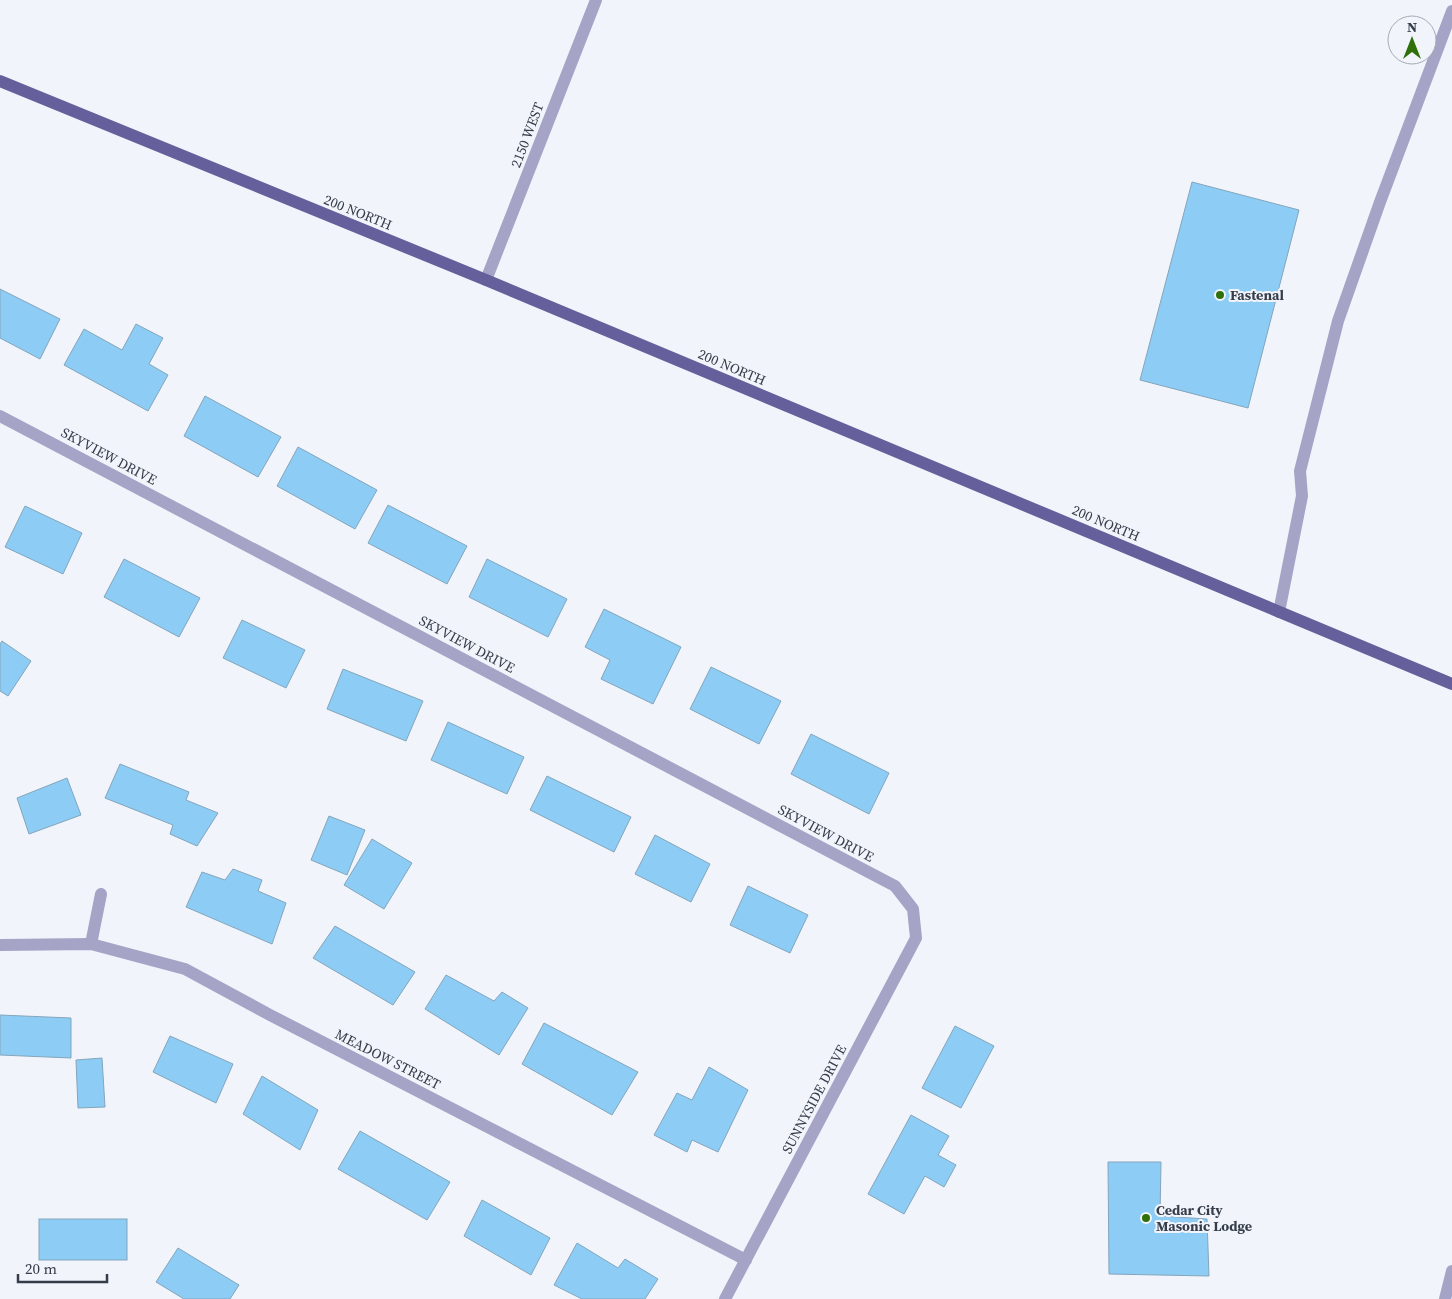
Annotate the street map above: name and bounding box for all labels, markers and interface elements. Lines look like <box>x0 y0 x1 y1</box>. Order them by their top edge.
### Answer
north arrow <box>1387 15 1437 65</box>
text: N <box>1407 17 1417 37</box>
street label: 2150 WEST <box>505 99 549 170</box>
street label: 200 NORTH <box>321 189 395 235</box>
place label: Fastenal <box>1230 285 1284 305</box>
marker: Fastenal <box>1214 289 1226 301</box>
street label: 200 NORTH <box>695 344 769 390</box>
street label: SKYVIEW DRIVE <box>58 422 160 490</box>
street label: 200 NORTH <box>1069 500 1143 546</box>
street label: SKYVIEW DRIVE <box>416 610 518 678</box>
street label: SKYVIEW DRIVE <box>775 799 877 867</box>
street label: MEADOW STREET <box>332 1024 445 1094</box>
street label: SUNNYSIDE DRIVE <box>777 1041 851 1157</box>
place label: Cedar City Masonic Lodge <box>1156 1200 1252 1236</box>
marker: Cedar City Masonic Lodge <box>1140 1212 1152 1224</box>
scale bar <box>18 1252 106 1284</box>
text: 20 m <box>25 1258 57 1279</box>

